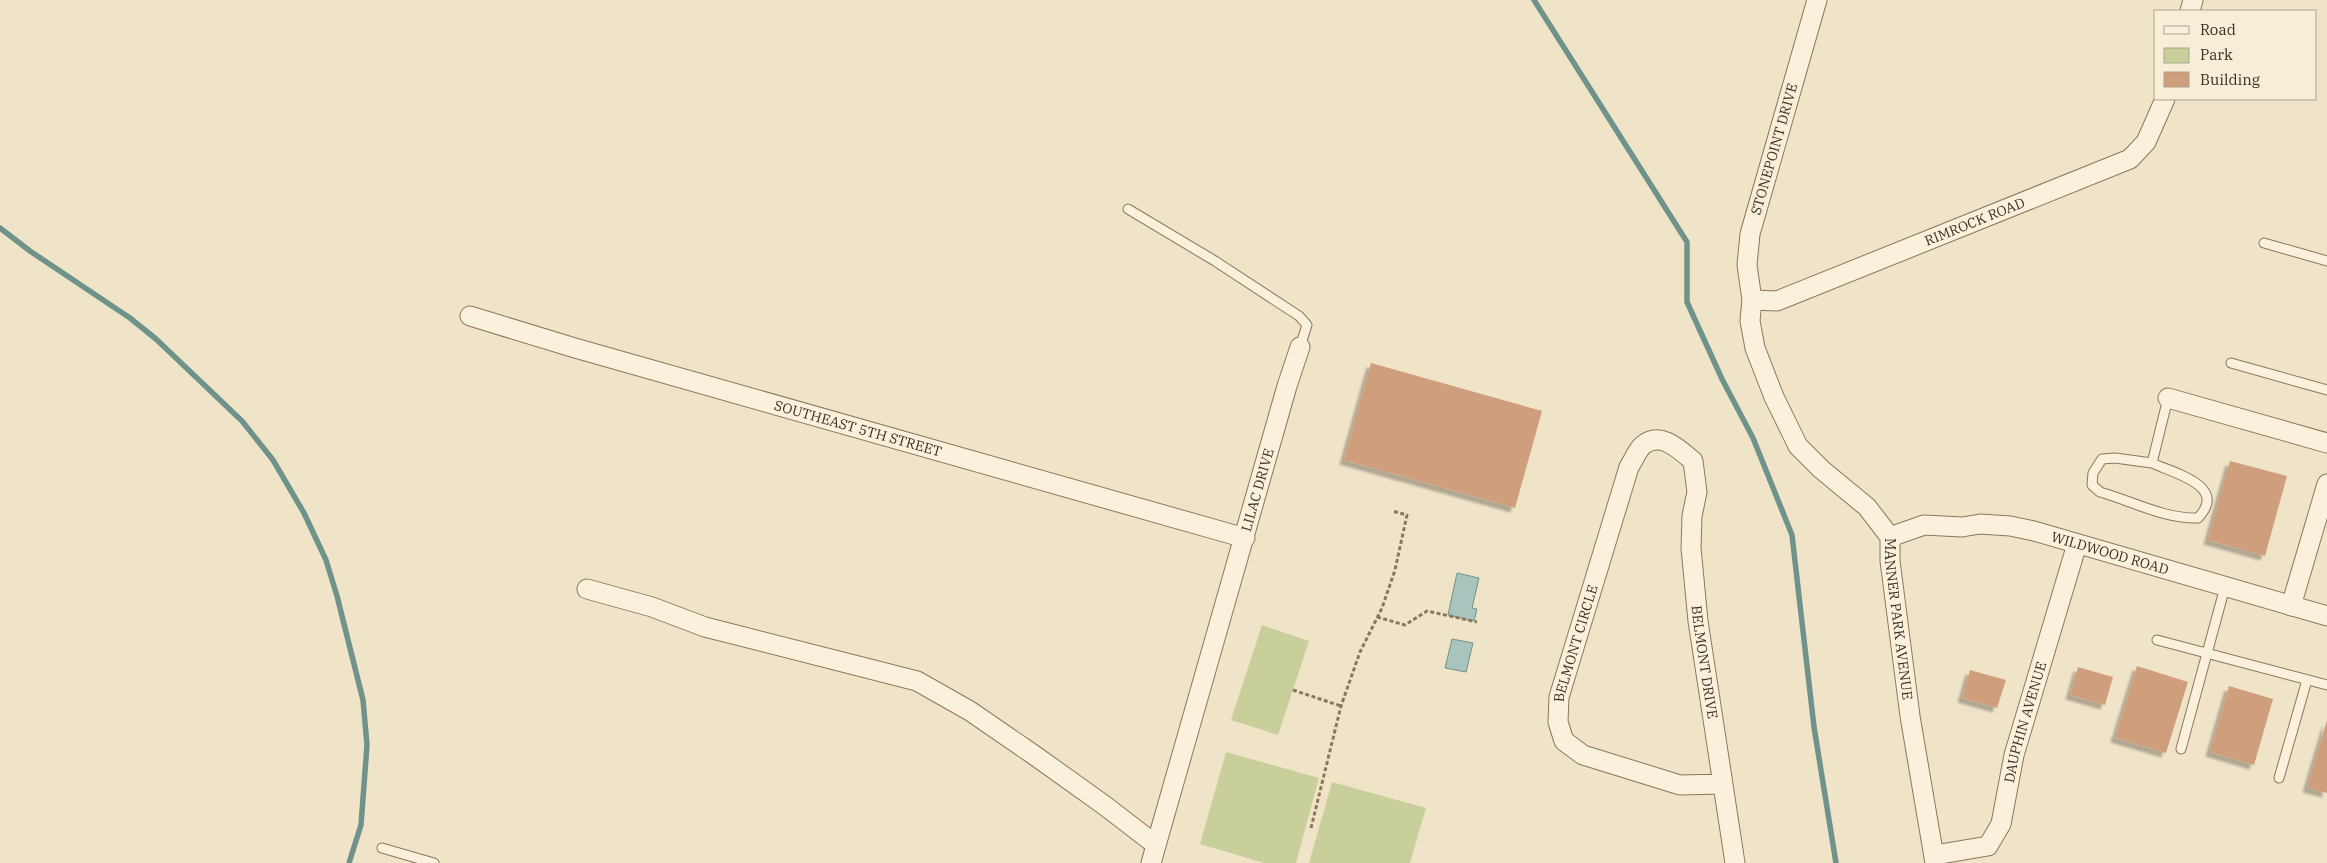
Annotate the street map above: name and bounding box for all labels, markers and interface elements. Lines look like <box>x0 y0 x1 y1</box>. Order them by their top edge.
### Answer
legend <box>2154 10 2317 100</box>
text: Road <box>2200 20 2236 39</box>
text: Park <box>2200 45 2233 64</box>
text: Building <box>2200 70 2260 89</box>
street label: STONEPOINT DRIVE <box>1747 81 1801 217</box>
street label: RIMROCK ROAD <box>1922 193 2028 250</box>
street label: SOUTHEAST 5TH STREET <box>772 396 944 461</box>
street label: LILAC DRIVE <box>1237 446 1278 534</box>
street label: WILDWOOD ROAD <box>2049 527 2171 579</box>
street label: MANNER PARK AVENUE <box>1881 538 1917 701</box>
street label: BELMONT CIRCLE <box>1550 583 1602 702</box>
street label: BELMONT DRIVE <box>1688 604 1722 720</box>
street label: DAUPHIN AVENUE <box>2000 659 2050 784</box>

